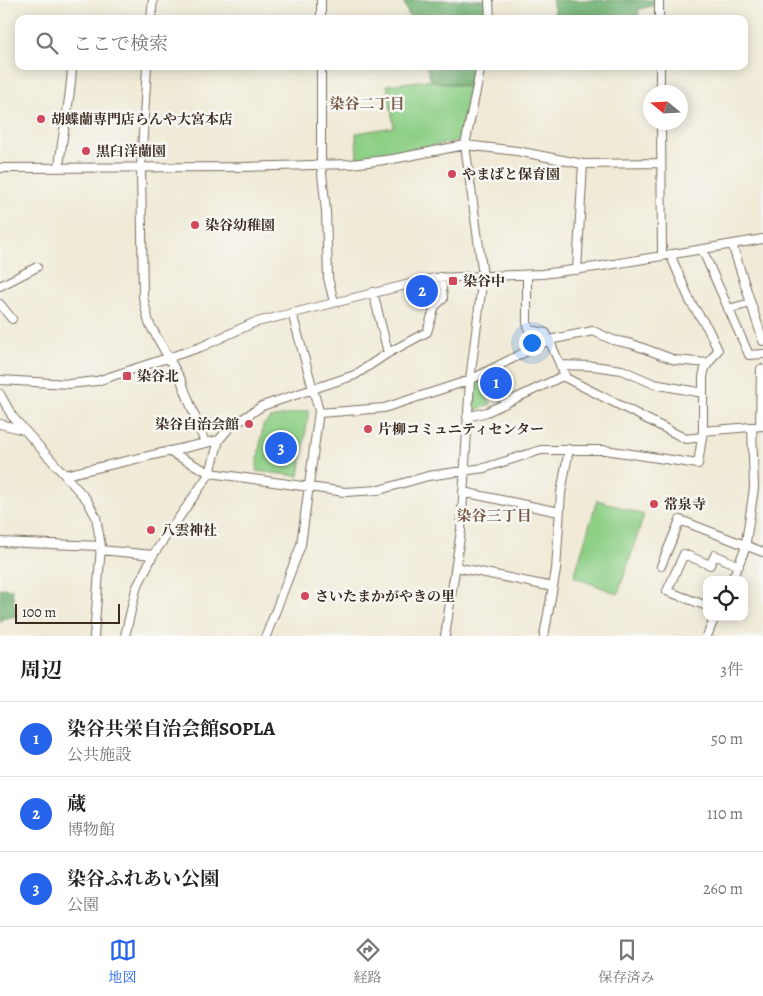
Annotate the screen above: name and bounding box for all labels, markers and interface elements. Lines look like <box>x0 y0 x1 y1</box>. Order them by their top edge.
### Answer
search box <box>15 15 748 70</box>
icon: search <box>33 29 61 57</box>
text: ここで検索 <box>73 31 168 57</box>
north arrow <box>643 85 688 130</box>
district label: 染谷二丁目 <box>329 94 405 114</box>
place label: 胡蝶蘭専門店らんや大宮本店 <box>51 110 233 129</box>
marker: 胡蝶蘭専門店らんや大宮本店 <box>35 113 47 125</box>
place label: 黒臼洋蘭園 <box>96 142 166 161</box>
marker: 黒臼洋蘭園 <box>80 145 92 157</box>
place label: やまばと保育園 <box>462 165 560 184</box>
marker: やまばと保育園 <box>446 168 458 180</box>
place label: 染谷幼稚園 <box>205 216 275 235</box>
marker: 染谷幼稚園 <box>189 219 201 231</box>
pin: 2 <box>406 272 438 310</box>
place label: 染谷中 <box>463 272 505 291</box>
marker: 染谷中 <box>447 275 459 287</box>
your location <box>519 330 545 356</box>
pin: 1 <box>480 364 512 402</box>
place label: 染谷北 <box>137 367 179 386</box>
marker: 染谷北 <box>121 370 133 382</box>
place label: 染谷自治会館 <box>155 415 239 434</box>
marker: 染谷自治会館 <box>243 418 255 430</box>
place label: 片柳コミュニティセンター <box>378 420 544 439</box>
marker: 片柳コミュニティセンター <box>362 423 374 435</box>
pin: 3 <box>265 429 297 467</box>
place label: 常泉寺 <box>664 495 706 514</box>
marker: 常泉寺 <box>648 498 660 510</box>
district label: 染谷三丁目 <box>456 506 532 526</box>
place label: 八雲神社 <box>161 521 217 540</box>
marker: 八雲神社 <box>145 524 157 536</box>
map controls <box>703 576 748 621</box>
button: locate <box>703 576 748 621</box>
place label: さいたまかがやきの里 <box>315 587 455 606</box>
marker: さいたまかがやきの里 <box>299 590 311 602</box>
scale bar <box>15 601 120 624</box>
text: 100 m <box>22 603 56 622</box>
text: 周辺 <box>20 656 62 684</box>
text: 3件 <box>720 659 743 681</box>
text: 染谷共栄自治会館SOPLA <box>67 716 275 742</box>
text: 1 <box>33 728 39 750</box>
text: 50 m <box>711 728 743 750</box>
text: 公共施設 <box>67 744 131 766</box>
text: 蔵 <box>67 791 86 817</box>
text: 2 <box>32 803 40 825</box>
text: 110 m <box>707 803 743 825</box>
text: 博物館 <box>67 819 115 841</box>
text: 染谷ふれあい公園 <box>67 866 219 892</box>
text: 3 <box>33 878 39 900</box>
text: 260 m <box>703 878 743 900</box>
text: 公園 <box>67 894 99 916</box>
tab: 地図 <box>109 936 137 987</box>
tab: 経路 <box>354 936 382 987</box>
tab: 保存済み <box>599 936 655 987</box>

